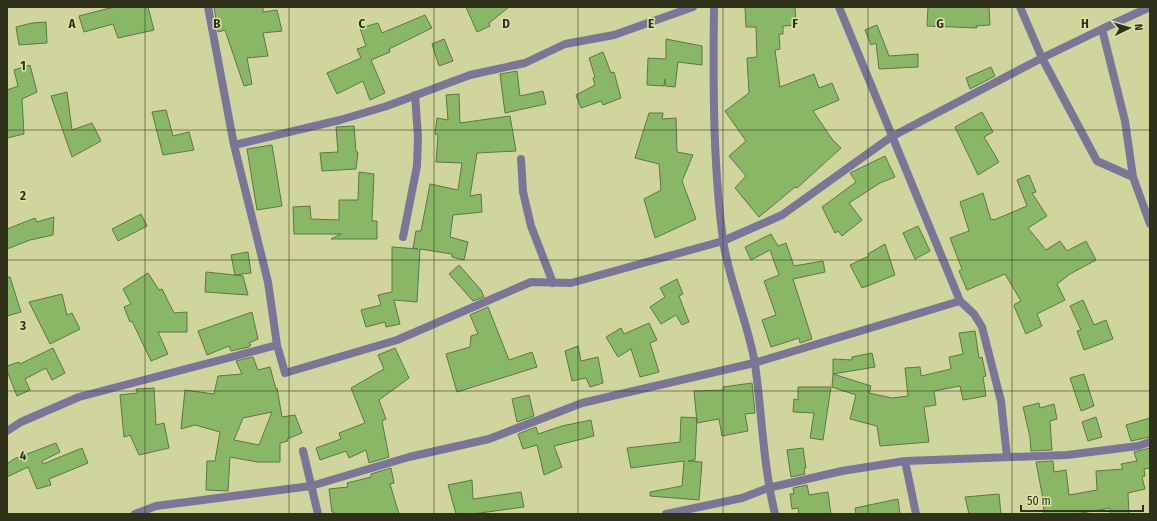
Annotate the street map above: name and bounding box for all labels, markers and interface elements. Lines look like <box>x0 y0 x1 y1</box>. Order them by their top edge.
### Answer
north arrow <box>1109 8 1149 48</box>
text: A <box>67 16 76 31</box>
text: B <box>213 16 221 31</box>
text: C <box>359 16 366 31</box>
text: D <box>502 16 510 31</box>
text: E <box>648 16 654 31</box>
text: F <box>792 16 798 31</box>
text: G <box>936 16 944 31</box>
text: H <box>1081 16 1089 31</box>
text: N <box>1132 23 1145 31</box>
text: 1 <box>20 58 26 73</box>
text: 2 <box>19 188 26 203</box>
text: 3 <box>19 318 26 333</box>
text: 4 <box>20 448 27 463</box>
scale bar <box>1021 487 1143 513</box>
text: 50 m <box>1027 494 1051 508</box>

